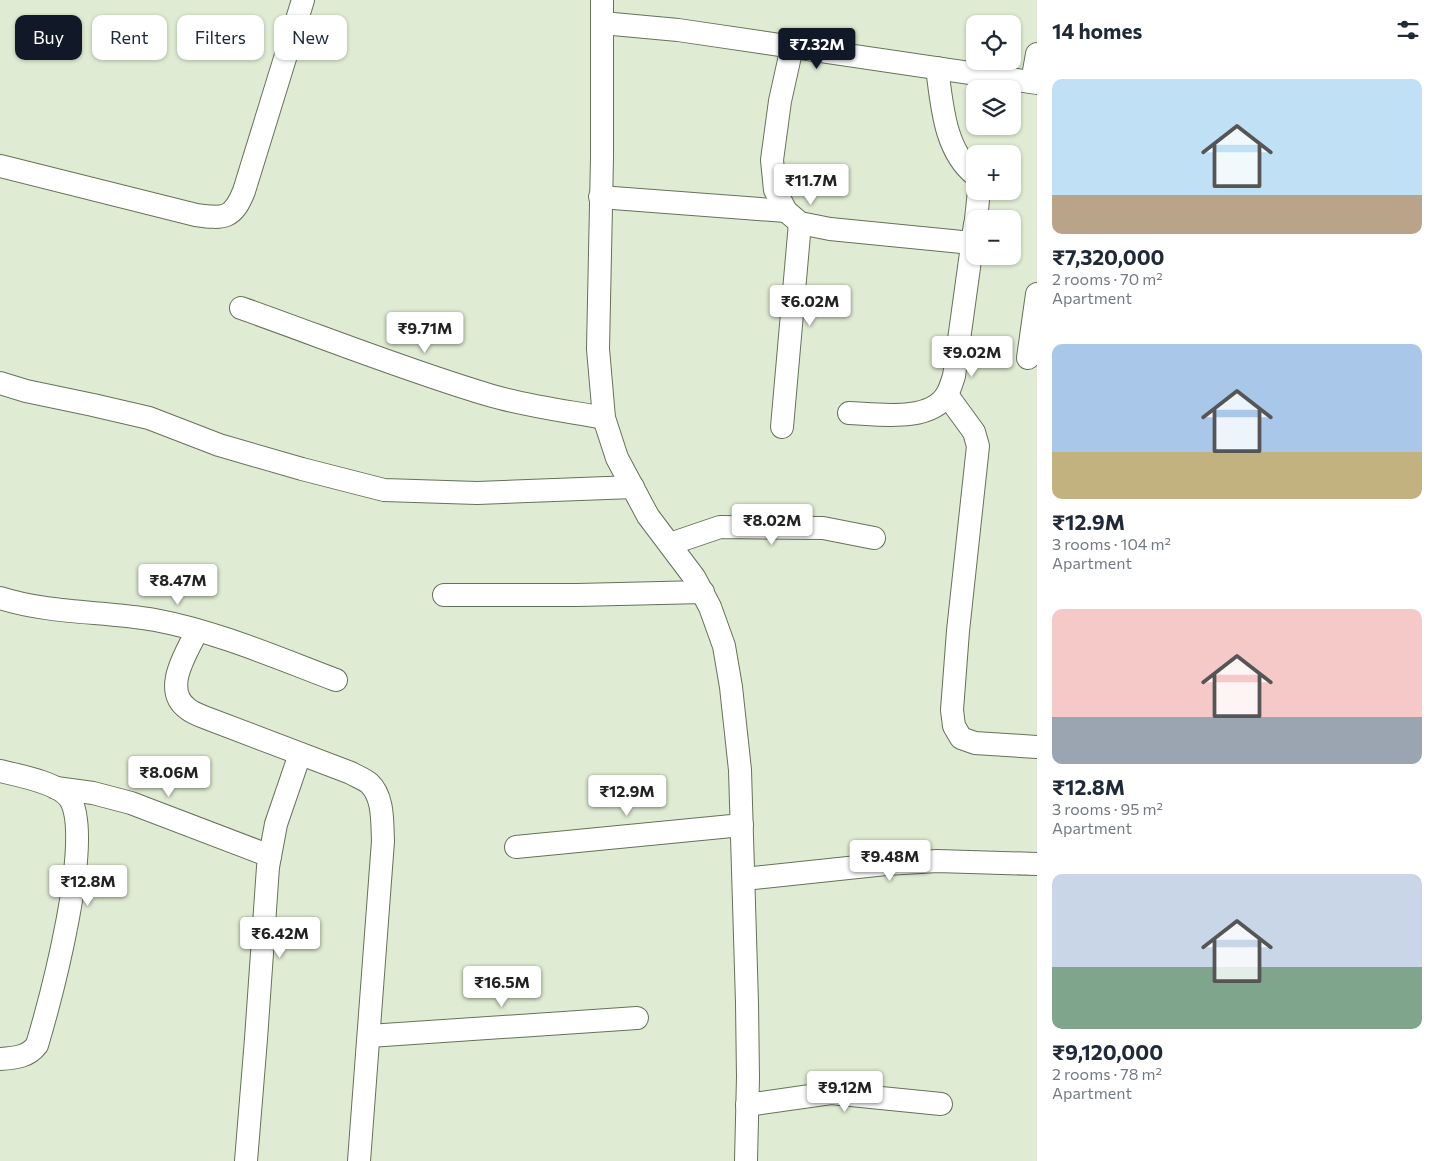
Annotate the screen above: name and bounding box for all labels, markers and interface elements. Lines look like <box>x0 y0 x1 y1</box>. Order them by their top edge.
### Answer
chip: Buy <box>15 15 82 60</box>
chip: Rent <box>92 15 167 60</box>
chip: Filters <box>177 15 264 60</box>
chip: New <box>274 15 347 60</box>
map controls <box>966 15 1021 265</box>
button: locate <box>966 15 1021 70</box>
icon: filters <box>1394 16 1422 44</box>
text: 14 homes <box>1052 18 1142 43</box>
pin: ₹7.32M <box>776 28 858 70</box>
text: ₹7.32M <box>789 34 845 53</box>
button: layers <box>966 80 1021 135</box>
icon: home <box>1192 111 1282 201</box>
button: + <box>966 145 1021 200</box>
pin: ₹11.7M <box>770 164 852 206</box>
text: ₹11.7M <box>785 170 837 189</box>
button: − <box>966 210 1021 265</box>
text: ₹7,320,000 <box>1052 244 1165 269</box>
text: 2 rooms · 70 m² <box>1052 269 1163 288</box>
pin: ₹6.02M <box>769 284 851 327</box>
text: Apartment <box>1052 288 1132 307</box>
text: ₹6.02M <box>781 291 839 310</box>
pin: ₹9.71M <box>384 312 466 354</box>
text: ₹9.71M <box>397 318 453 337</box>
pin: ₹9.02M <box>931 336 1013 378</box>
text: ₹9.02M <box>943 342 1001 361</box>
icon: home <box>1192 376 1282 466</box>
pin: ₹8.02M <box>731 504 813 546</box>
text: ₹12.9M <box>1052 509 1125 534</box>
text: ₹8.02M <box>743 510 801 529</box>
text: 3 rooms · 104 m² <box>1052 534 1171 553</box>
text: Apartment <box>1052 553 1132 572</box>
pin: ₹8.47M <box>137 564 219 606</box>
text: ₹8.47M <box>149 570 207 589</box>
icon: home <box>1192 641 1282 731</box>
pin: ₹8.06M <box>128 756 210 798</box>
text: ₹8.06M <box>139 762 199 781</box>
pin: ₹12.9M <box>586 774 668 817</box>
text: ₹12.8M <box>1052 774 1125 799</box>
text: ₹12.9M <box>599 781 655 800</box>
text: 3 rooms · 95 m² <box>1052 799 1163 818</box>
text: Apartment <box>1052 818 1132 837</box>
pin: ₹9.48M <box>849 840 931 882</box>
text: ₹9.48M <box>861 846 919 865</box>
pin: ₹12.8M <box>47 864 129 907</box>
text: ₹12.8M <box>60 871 116 890</box>
icon: home <box>1192 906 1282 996</box>
pin: ₹6.42M <box>239 916 321 959</box>
text: ₹6.42M <box>251 923 309 942</box>
pin: ₹16.5M <box>461 966 543 1008</box>
text: ₹16.5M <box>474 972 530 991</box>
text: ₹9,120,000 <box>1052 1039 1163 1064</box>
text: 2 rooms · 78 m² <box>1052 1064 1162 1083</box>
pin: ₹9.12M <box>804 1070 886 1113</box>
text: ₹9.12M <box>818 1077 872 1096</box>
text: Apartment <box>1052 1083 1132 1102</box>

